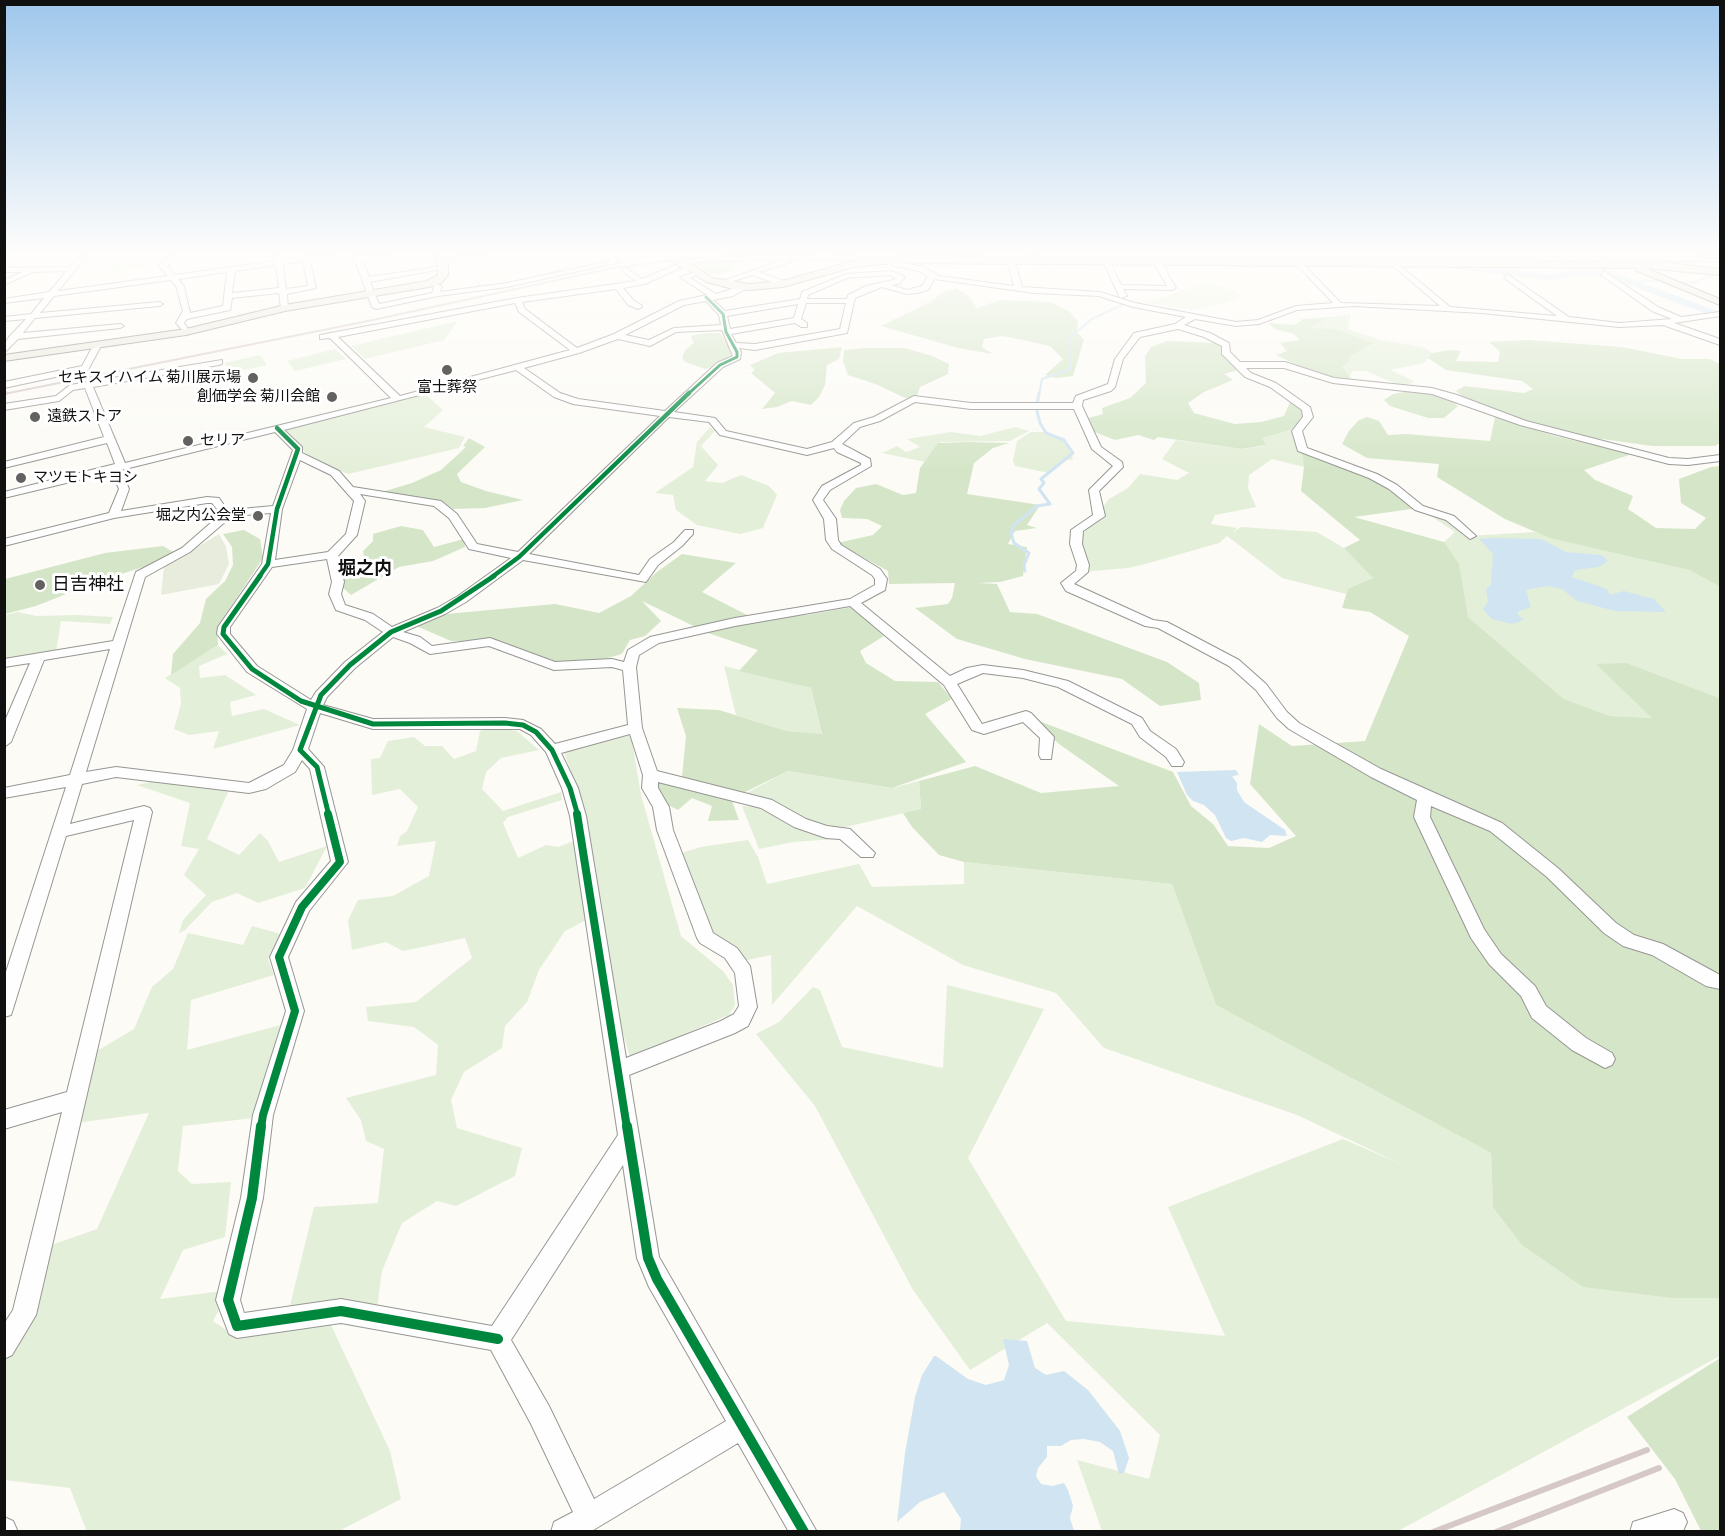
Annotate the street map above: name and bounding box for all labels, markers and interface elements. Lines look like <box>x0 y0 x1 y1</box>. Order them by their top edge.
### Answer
marker: 富士葬祭 <box>440 363 454 377</box>
place label: セキスイハイム 菊川展示場 <box>58 369 241 387</box>
marker: セキスイハイム 菊川展示場 <box>246 371 260 385</box>
place label: 富士葬祭 <box>417 379 477 397</box>
place label: 創価学会 菊川会館 <box>197 388 320 406</box>
marker: 創価学会 菊川会館 <box>325 390 339 404</box>
place label: 遠鉄ストア <box>47 408 122 426</box>
marker: 遠鉄ストア <box>28 410 42 424</box>
place label: セリア <box>200 432 245 450</box>
marker: セリア <box>181 434 195 448</box>
place label: マツモトキヨシ <box>33 469 138 487</box>
marker: マツモトキヨシ <box>14 471 28 485</box>
place label: 堀之内公会堂 <box>156 507 246 525</box>
marker: 堀之内公会堂 <box>251 509 265 523</box>
district label: 堀之内 <box>338 558 392 580</box>
place label: 日吉神社 <box>52 574 124 596</box>
marker: 日吉神社 <box>33 578 47 592</box>

